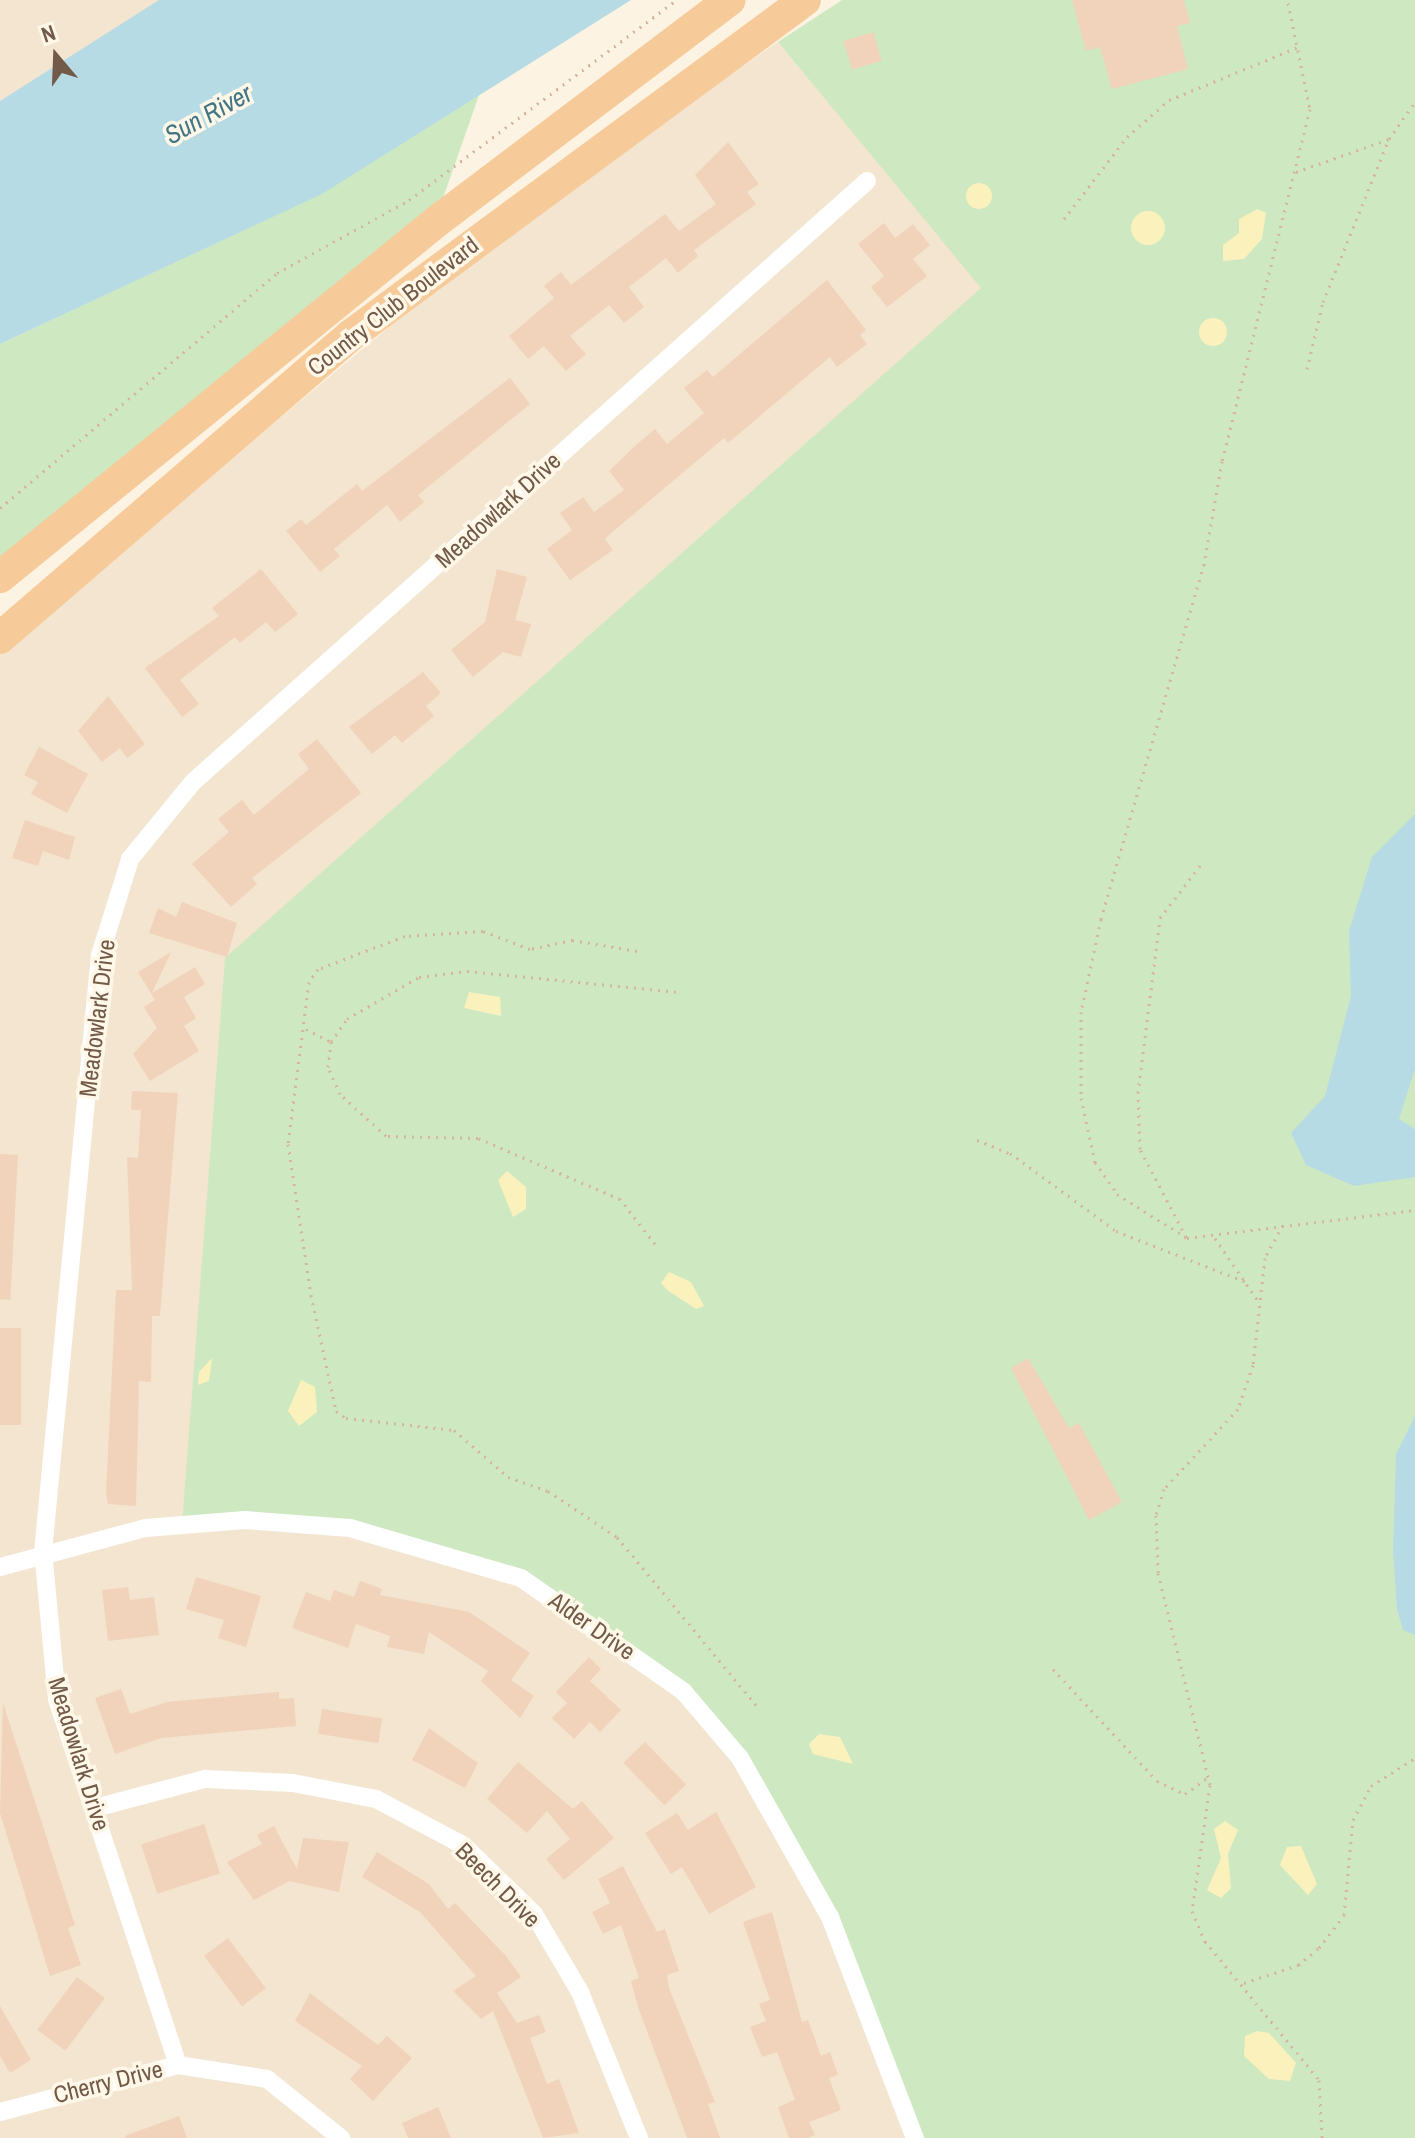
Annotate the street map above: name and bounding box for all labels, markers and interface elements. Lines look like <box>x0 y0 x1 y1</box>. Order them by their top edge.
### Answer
north arrow <box>16 16 96 96</box>
text: N <box>37 17 59 50</box>
water label: Sun River <box>159 77 257 151</box>
street label: Country Club Boulevard <box>302 230 484 382</box>
street label: Meadowlark Drive <box>429 446 567 574</box>
street label: Meadowlark Drive <box>73 938 121 1098</box>
street label: Alder Drive <box>543 1586 641 1666</box>
street label: Meadowlark Drive <box>42 1674 116 1834</box>
street label: Beech Drive <box>450 1837 546 1933</box>
street label: Cherry Drive <box>50 2055 166 2109</box>

